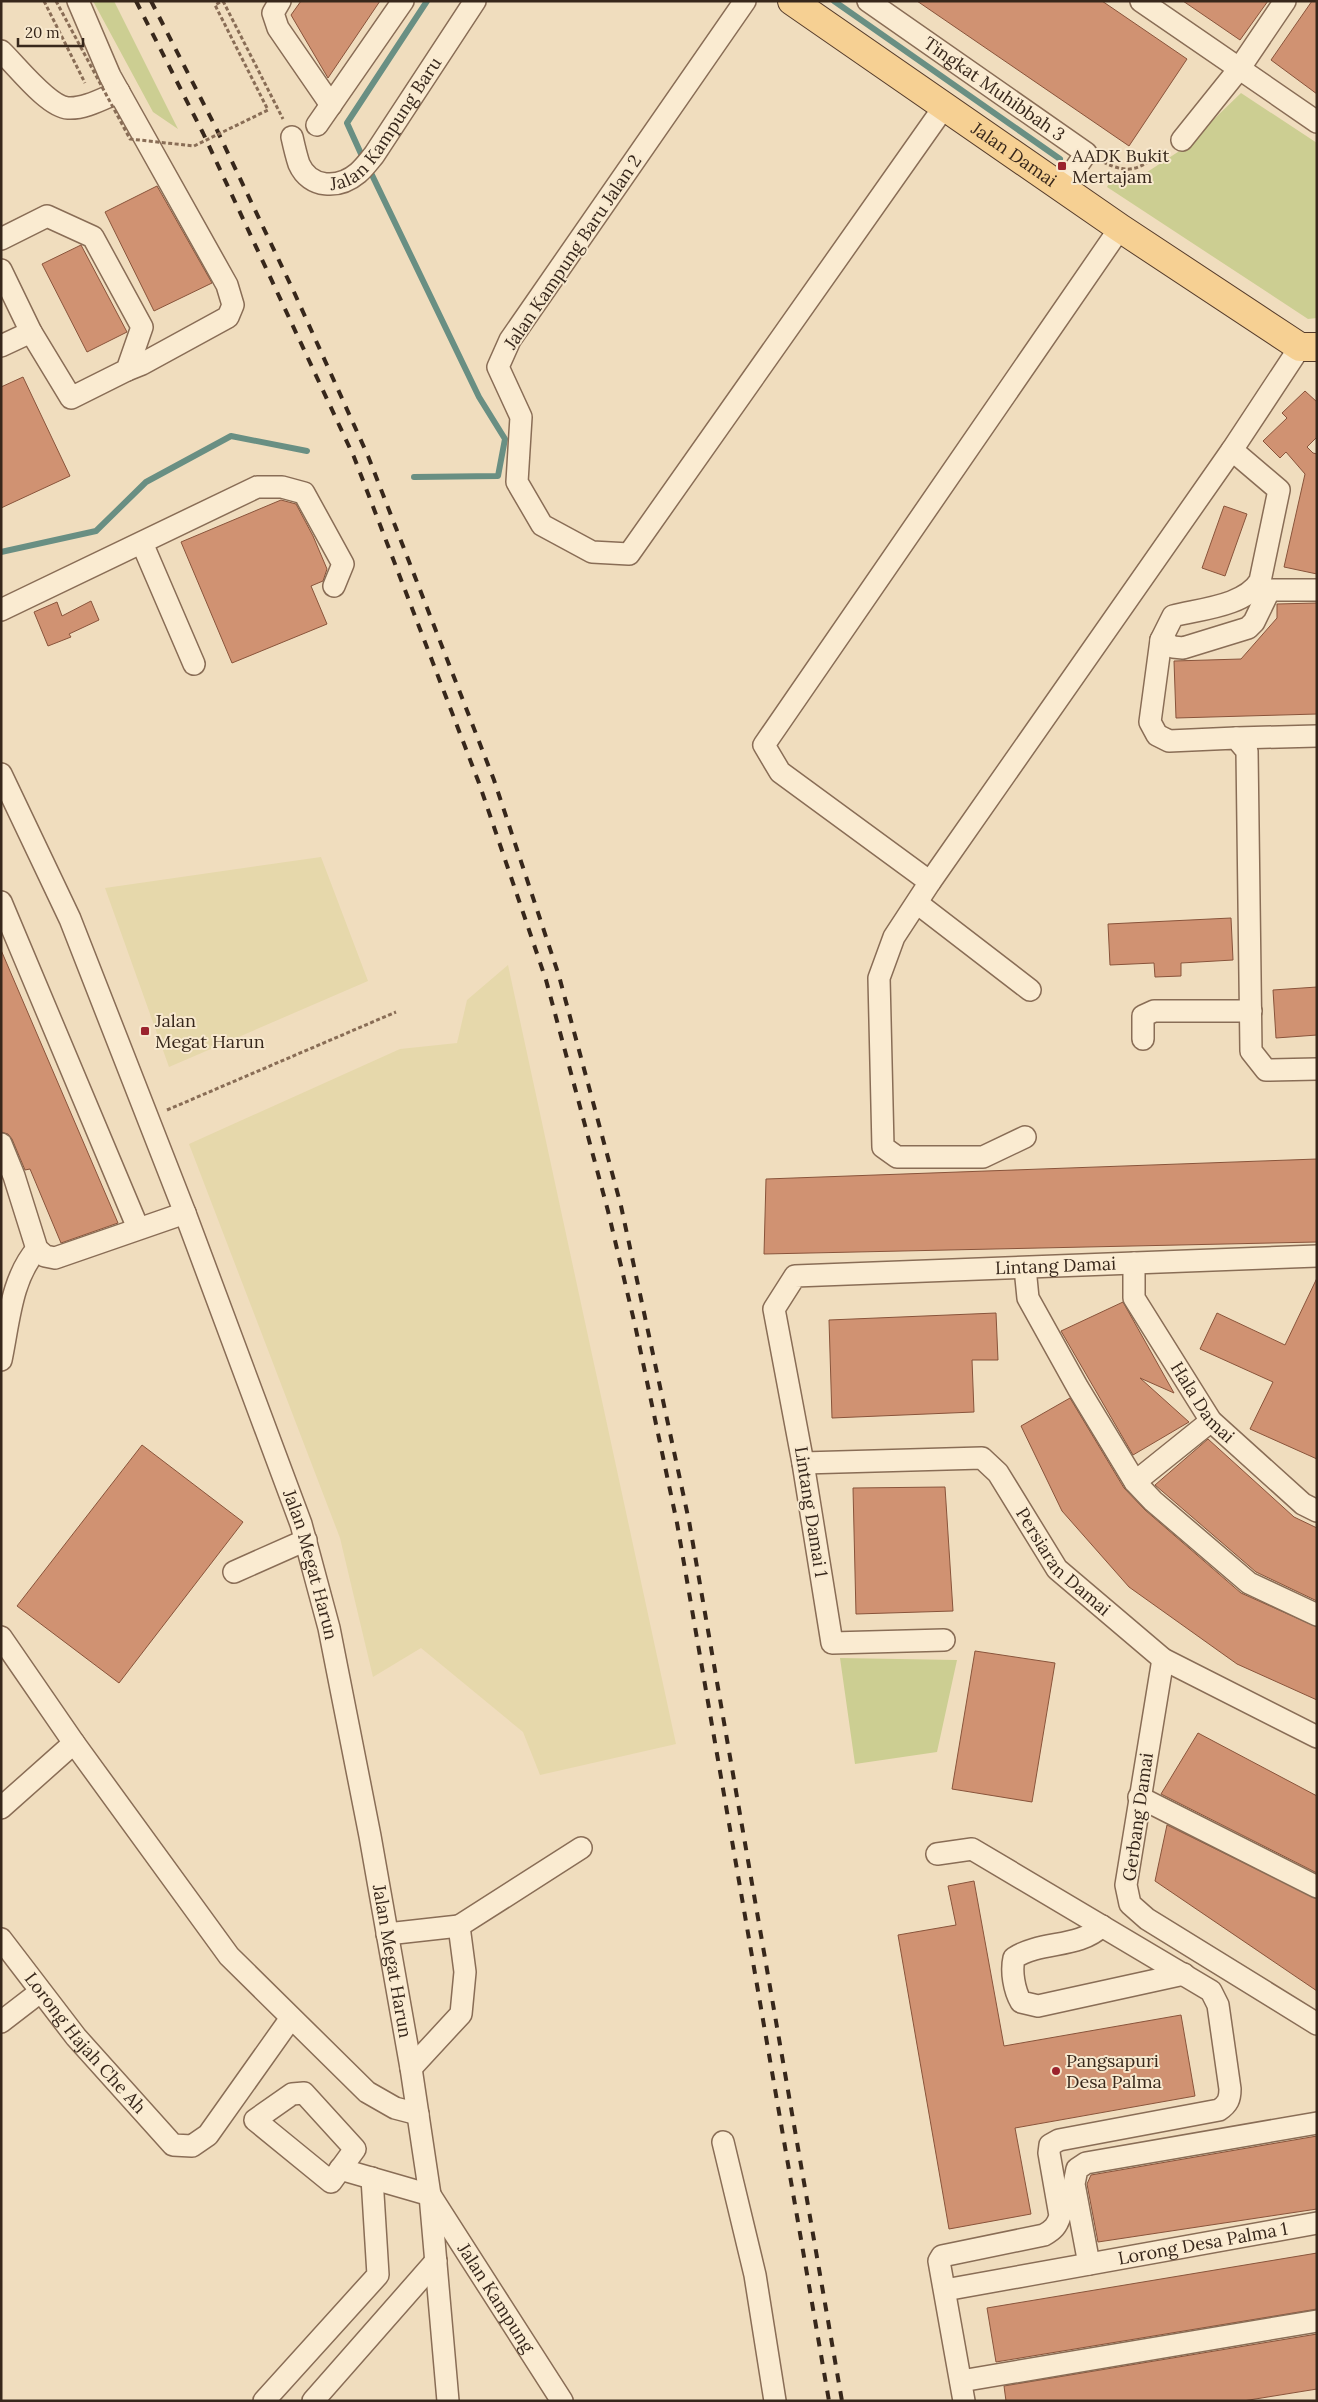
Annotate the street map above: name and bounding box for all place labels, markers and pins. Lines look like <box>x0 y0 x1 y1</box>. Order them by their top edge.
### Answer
place label: AADK Bukit Mertajam <box>1071 144 1169 188</box>
marker: AADK Bukit Mertajam <box>1056 160 1068 172</box>
place label: Jalan Megat Harun <box>154 1009 265 1053</box>
marker: Jalan Megat Harun <box>139 1025 151 1037</box>
place label: Pangsapuri Desa Palma <box>1066 2049 1162 2093</box>
marker: Pangsapuri Desa Palma <box>1050 2065 1062 2077</box>

